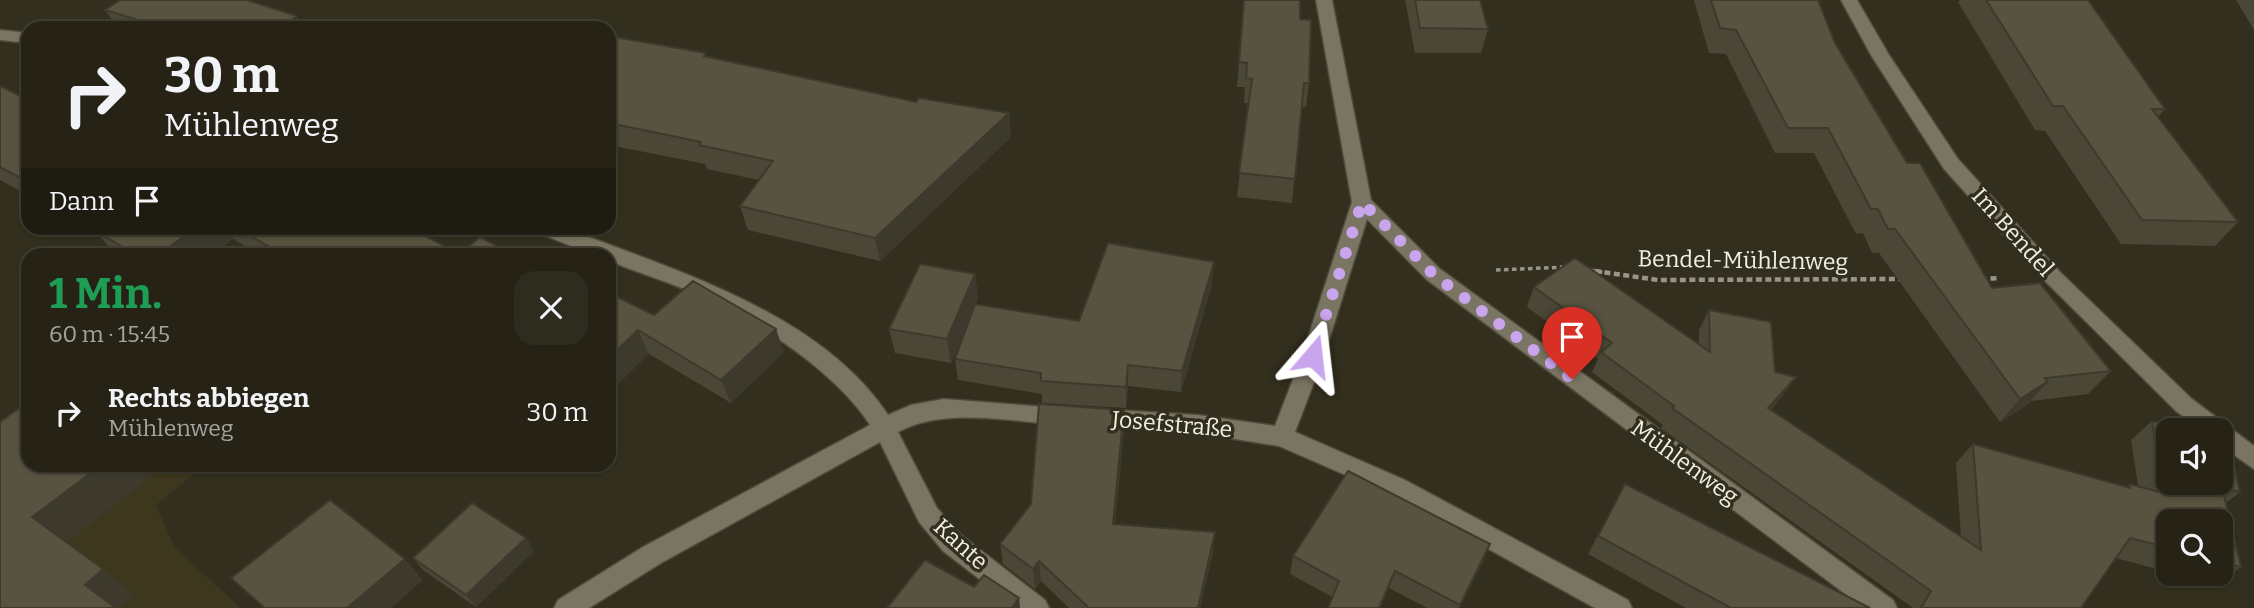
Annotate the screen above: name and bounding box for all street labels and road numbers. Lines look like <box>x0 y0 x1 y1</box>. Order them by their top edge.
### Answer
street label: Im Bendel <box>1966 182 2060 282</box>
street label: Bendel-Mühlenweg <box>1637 244 1849 276</box>
street label: Josefstraße <box>1110 405 1233 443</box>
street label: Mühlenweg <box>1626 414 1744 510</box>
street label: Kante <box>928 512 994 576</box>

